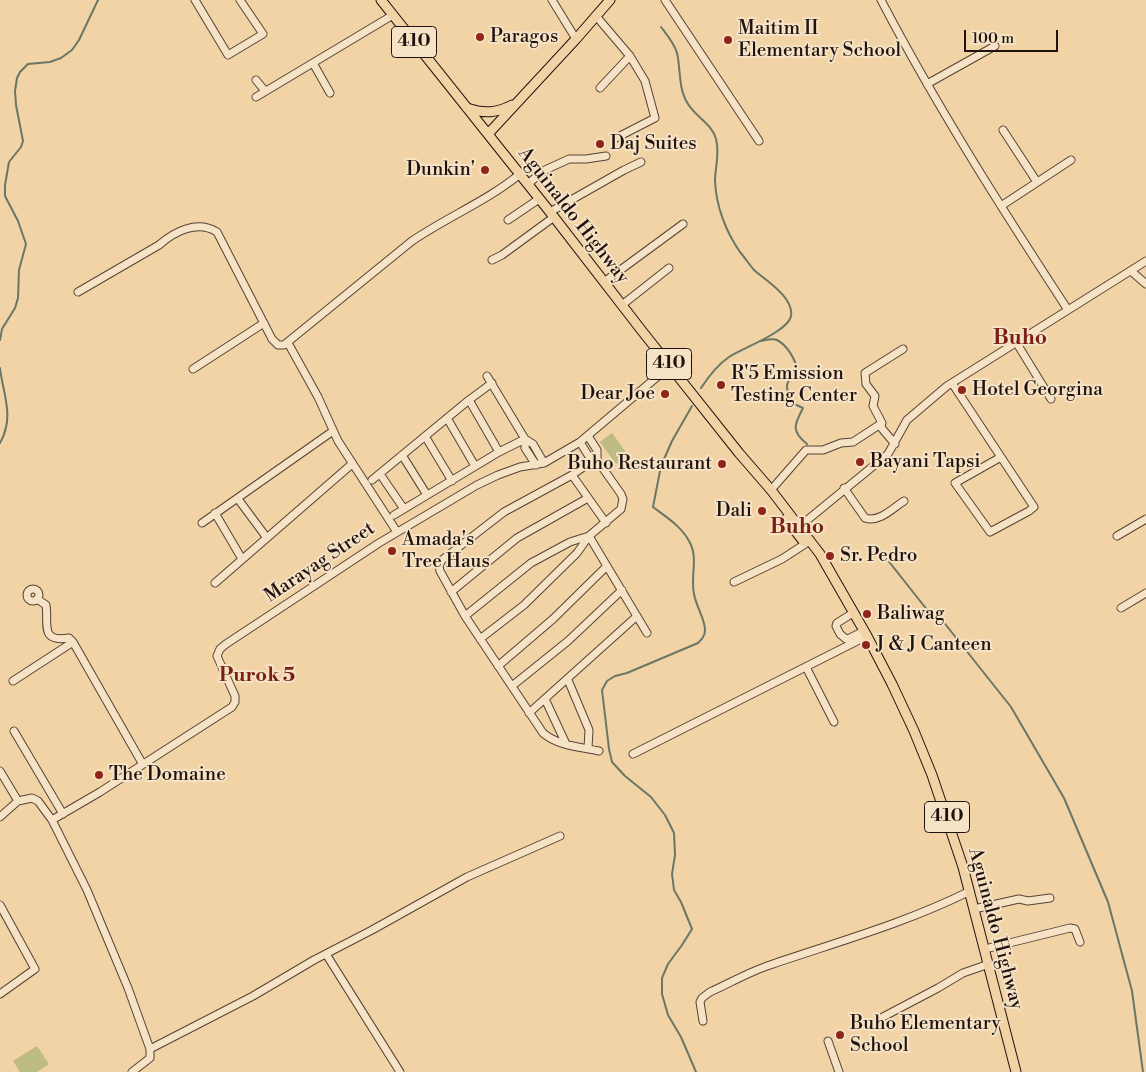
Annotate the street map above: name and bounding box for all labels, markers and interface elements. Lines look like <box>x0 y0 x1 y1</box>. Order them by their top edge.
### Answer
place label: Maitim II Elementary School <box>738 18 901 62</box>
scale bar <box>966 20 1060 52</box>
place label: Paragos <box>490 26 558 48</box>
road number: 410 <box>392 27 436 58</box>
text: 100 m <box>972 29 1014 48</box>
marker: Paragos <box>474 31 486 43</box>
marker: Maitim II Elementary School <box>722 34 734 46</box>
place label: Daj Suites <box>610 133 697 155</box>
marker: Daj Suites <box>594 138 606 150</box>
street label: Aguinaldo Highway <box>513 143 633 289</box>
place label: Dunkin' <box>406 159 475 181</box>
marker: Dunkin' <box>479 164 491 176</box>
district label: Buho <box>993 326 1047 352</box>
road number: 410 <box>646 348 692 379</box>
place label: R'5 Emission Testing Center <box>731 363 857 407</box>
marker: R'5 Emission Testing Center <box>715 379 727 391</box>
place label: Hotel Georgina <box>972 379 1103 401</box>
place label: Dear Joe <box>581 383 655 405</box>
marker: Hotel Georgina <box>956 384 968 396</box>
marker: Dear Joe <box>659 388 671 400</box>
place label: Bayani Tapsi <box>870 451 981 473</box>
place label: Buho Restaurant <box>568 453 712 475</box>
marker: Bayani Tapsi <box>854 456 866 468</box>
marker: Buho Restaurant <box>716 458 728 470</box>
place label: Dali <box>716 500 752 522</box>
marker: Dali <box>756 505 768 517</box>
district label: Buho <box>770 515 824 541</box>
street label: Marayag Street <box>261 518 379 608</box>
place label: Amada's Tree Haus <box>402 529 490 573</box>
marker: Amada's Tree Haus <box>386 545 398 557</box>
place label: Sr. Pedro <box>840 545 917 567</box>
marker: Sr. Pedro <box>824 550 836 562</box>
place label: Baliwag <box>877 603 945 625</box>
marker: Baliwag <box>861 608 873 620</box>
place label: J & J Canteen <box>876 634 992 656</box>
marker: J & J Canteen <box>860 639 872 651</box>
district label: Purok 5 <box>219 664 295 688</box>
place label: The Domaine <box>109 764 226 786</box>
marker: The Domaine <box>93 769 105 781</box>
road number: 410 <box>924 802 970 832</box>
street label: Aguinaldo Highway <box>962 845 1028 1013</box>
place label: Buho Elementary School <box>850 1013 1001 1057</box>
marker: Buho Elementary School <box>834 1029 846 1041</box>

